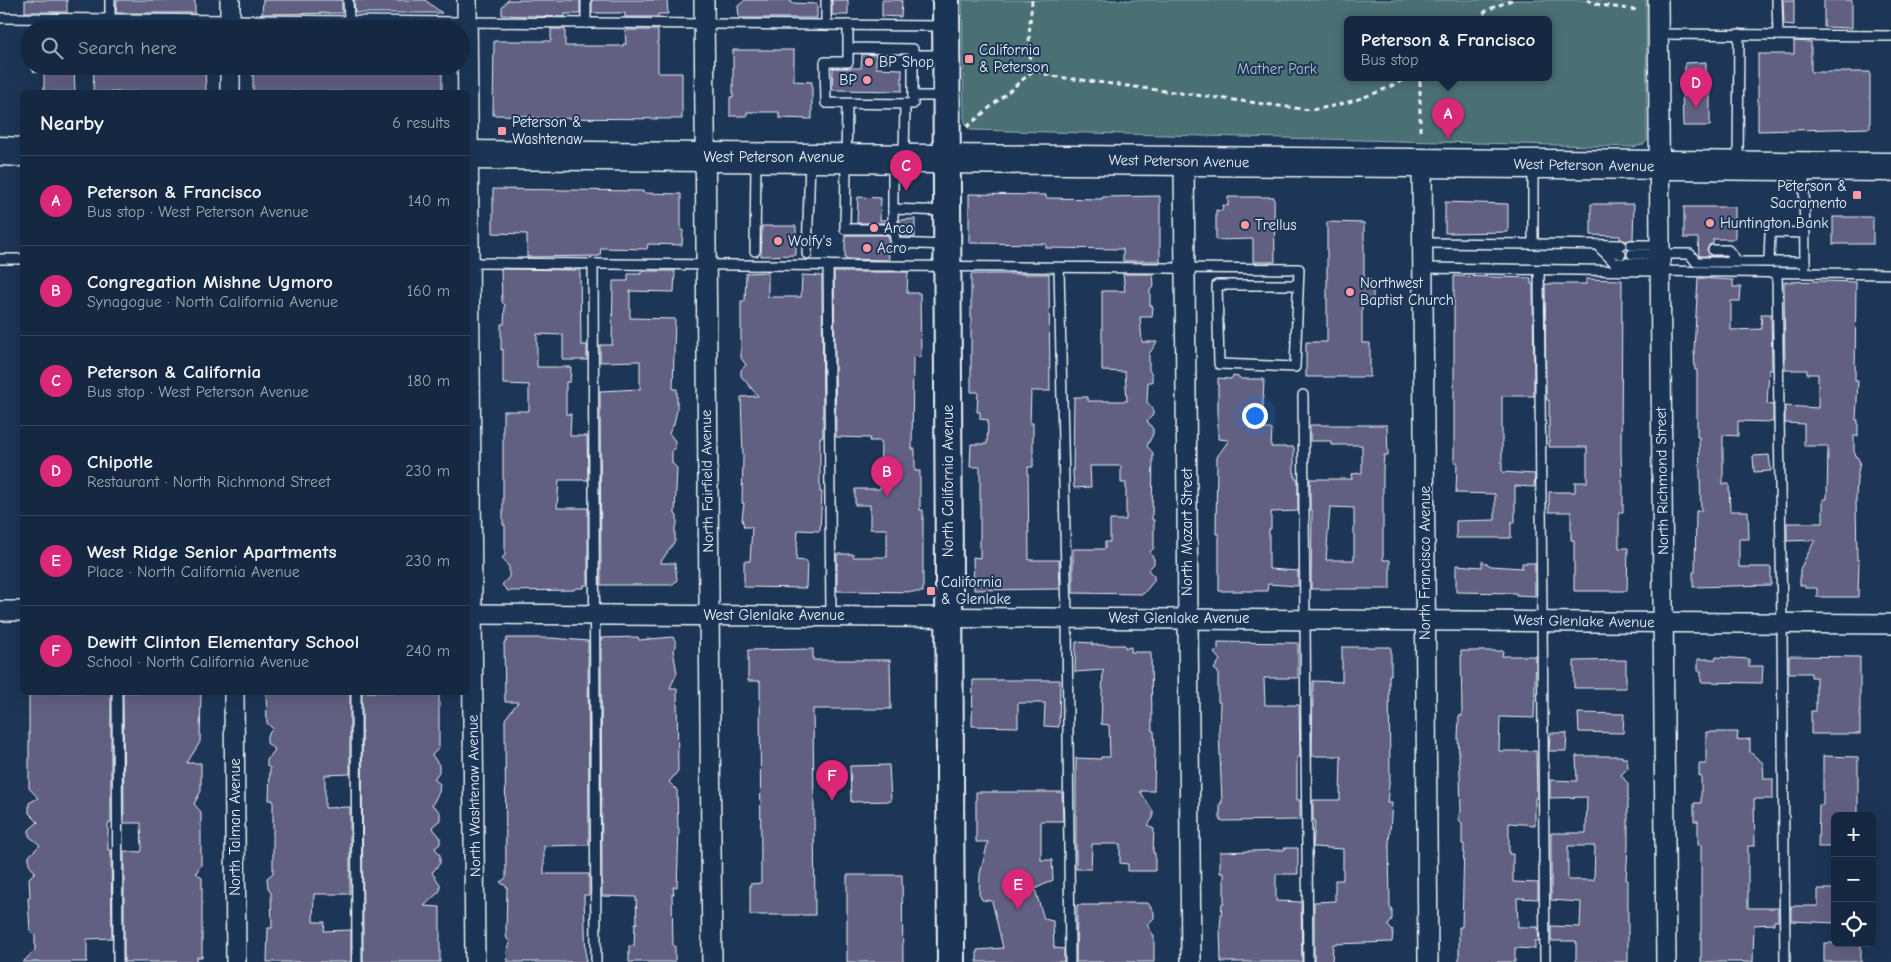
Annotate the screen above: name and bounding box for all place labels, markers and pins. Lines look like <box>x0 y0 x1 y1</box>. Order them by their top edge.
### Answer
place label: California & Peterson <box>979 41 1049 76</box>
place label: BP Shop <box>879 53 934 71</box>
marker: California & Peterson <box>963 53 975 65</box>
marker: BP Shop <box>863 56 875 68</box>
pin: D <box>1680 67 1712 108</box>
place label: BP <box>839 71 858 89</box>
marker: BP <box>861 74 873 86</box>
pin: A <box>1432 98 1464 139</box>
place label: Peterson & Washtenaw <box>512 113 582 148</box>
marker: Peterson & Washtenaw <box>496 125 508 137</box>
pin: C <box>890 150 922 191</box>
place label: Peterson & Sacramento <box>1770 177 1847 212</box>
marker: Peterson & Sacramento <box>1851 189 1863 201</box>
place label: Huntington Bank <box>1720 214 1829 232</box>
place label: Trellus <box>1255 216 1297 234</box>
marker: Huntington Bank <box>1704 217 1716 229</box>
place label: Arco <box>884 219 913 237</box>
marker: Trellus <box>1239 219 1251 231</box>
marker: Arco <box>868 222 880 234</box>
place label: Wolfy's <box>788 232 832 250</box>
marker: Wolfy's <box>772 235 784 247</box>
place label: Acro <box>877 239 907 257</box>
marker: Acro <box>861 242 873 254</box>
place label: Northwest Baptist Church <box>1360 274 1454 309</box>
marker: Northwest Baptist Church <box>1344 286 1356 298</box>
pin: B <box>871 456 903 497</box>
place label: California & Glenlake <box>941 573 1011 608</box>
marker: California & Glenlake <box>925 585 937 597</box>
pin: F <box>816 760 848 801</box>
pin: E <box>1002 869 1034 910</box>

